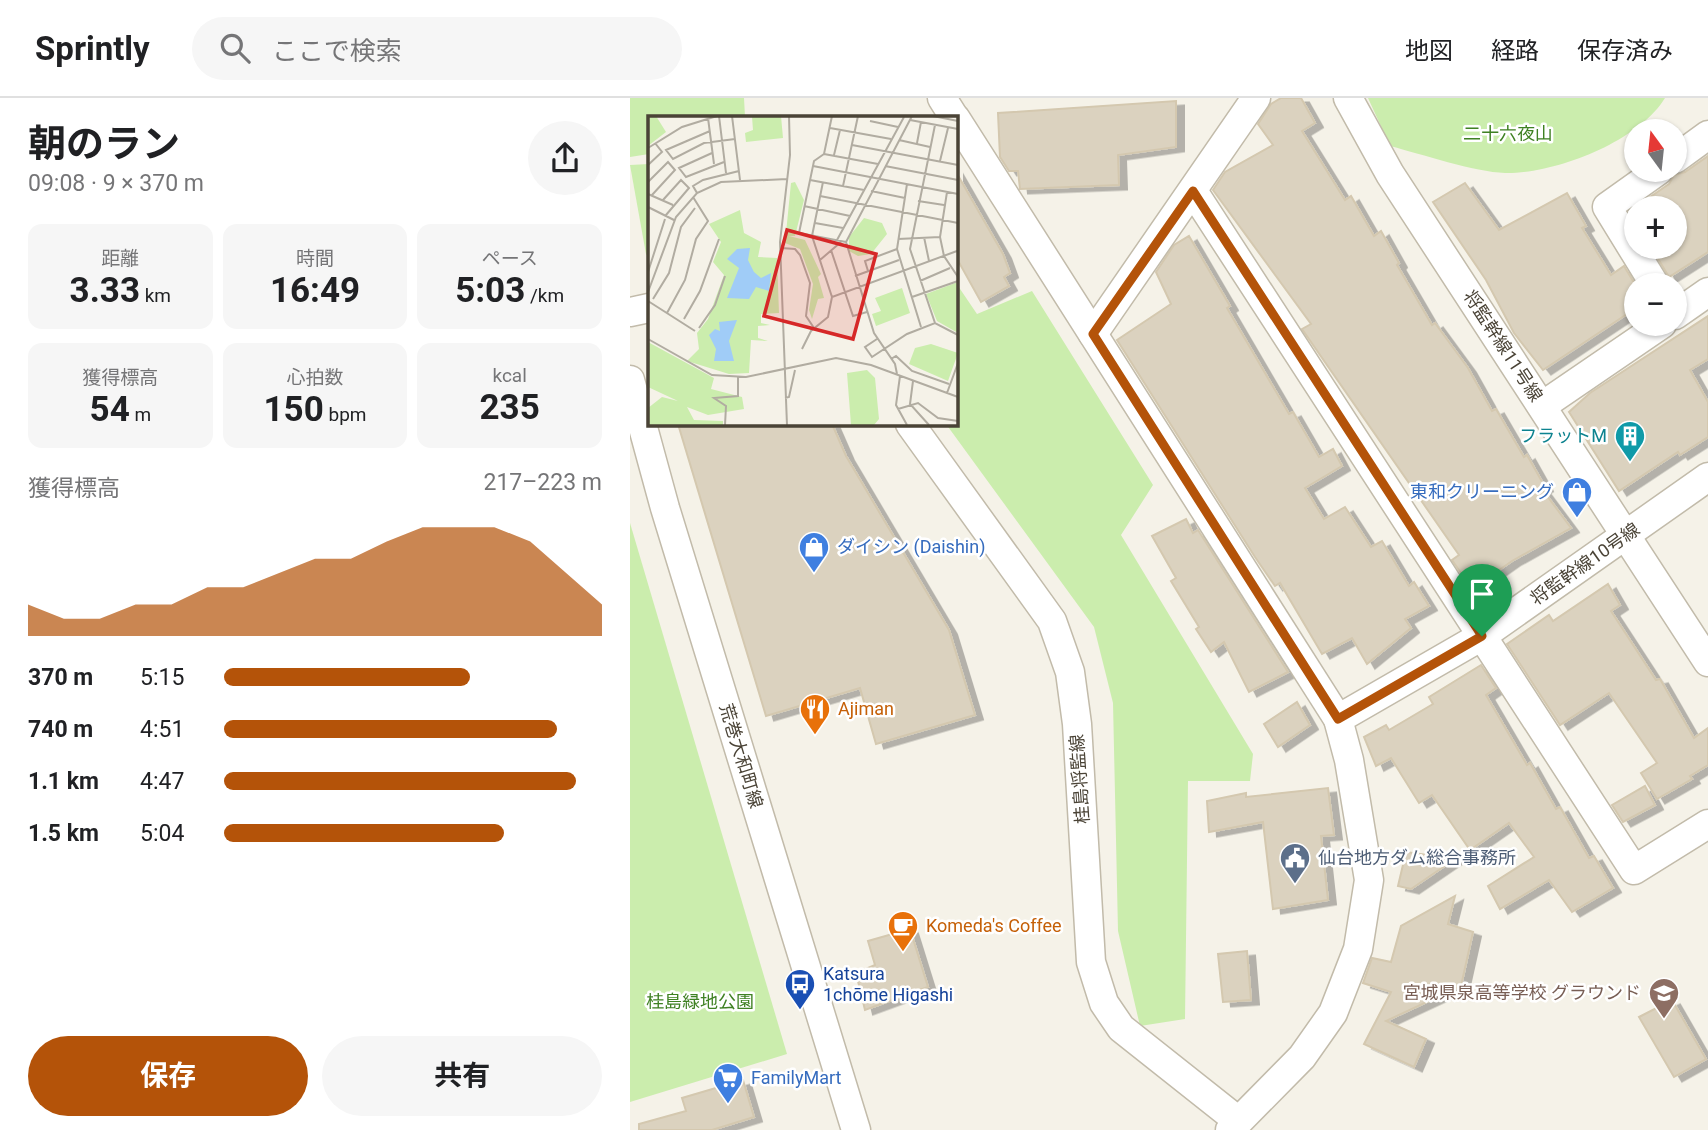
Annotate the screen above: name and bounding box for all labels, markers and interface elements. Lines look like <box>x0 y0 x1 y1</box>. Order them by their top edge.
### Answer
search box <box>192 17 682 80</box>
text: Sprintly <box>35 29 150 68</box>
icon: search <box>216 29 254 67</box>
text: ここで検索 <box>272 36 402 66</box>
text: 地図 <box>1405 37 1453 65</box>
text: 経路 <box>1491 37 1539 65</box>
text: 保存済み <box>1577 37 1673 65</box>
inset map <box>648 116 957 425</box>
north arrow <box>1624 119 1687 182</box>
map controls <box>1624 119 1687 336</box>
button: share <box>528 121 602 195</box>
text: 朝のラン <box>28 122 180 166</box>
park label: 二十六夜山 <box>1463 123 1553 144</box>
text: 09:08 · 9 × 370 m <box>28 170 204 197</box>
button: + <box>1624 196 1687 259</box>
text: 距離 <box>101 247 139 270</box>
text: 時間 <box>296 247 334 270</box>
text: ペース <box>482 247 538 270</box>
text: 3.33 <box>70 270 140 311</box>
text: 16:49 <box>270 270 360 311</box>
text: 5:03 <box>455 270 525 311</box>
button: − <box>1624 273 1687 336</box>
text: km <box>140 284 171 307</box>
text: /km <box>525 284 564 307</box>
street label: 将監幹線11号線 <box>1460 286 1547 405</box>
text: kcal <box>492 364 527 387</box>
text: 獲得標高 <box>82 366 158 389</box>
text: 心拍数 <box>286 366 344 389</box>
text: 235 <box>480 387 540 428</box>
text: 54 <box>90 389 130 430</box>
text: 150 <box>264 389 324 430</box>
text: m <box>130 403 151 426</box>
text: bpm <box>324 403 366 426</box>
building icon: フラットM <box>1613 419 1647 463</box>
place label: フラットM <box>1519 425 1607 446</box>
text: 217–223 m <box>483 469 602 496</box>
text: 獲得標高 <box>28 475 120 502</box>
shop icon: 東和クリーニング <box>1560 475 1594 519</box>
place label: 東和クリーニング <box>1410 481 1554 502</box>
street label: 将監幹線10号線 <box>1526 518 1643 609</box>
shop icon: ダイシン (Daishin) <box>797 530 831 574</box>
place label: ダイシン (Daishin) <box>837 536 985 558</box>
pin <box>1452 564 1512 636</box>
icon: arrive <box>1463 575 1501 613</box>
text: 370 m <box>28 664 93 691</box>
text: 5:15 <box>140 664 184 691</box>
restaurant icon: Ajiman <box>798 692 832 736</box>
place label: Ajiman <box>838 698 894 719</box>
street label: 荒巻大和町線 <box>716 701 767 811</box>
text: 740 m <box>28 716 93 743</box>
text: 4:51 <box>140 716 184 743</box>
street label: 桂島将監線 <box>1066 733 1093 825</box>
text: 1.1 km <box>28 768 99 795</box>
text: 4:47 <box>140 768 184 795</box>
text: 1.5 km <box>28 820 99 847</box>
text: 5:04 <box>140 820 184 847</box>
public building icon: 仙台地方ダム総合事務所 <box>1278 841 1312 885</box>
place label: 仙台地方ダム総合事務所 <box>1318 847 1516 868</box>
cafe icon: Komeda's Coffee <box>886 909 920 953</box>
place label: Komeda's Coffee <box>926 915 1062 936</box>
place label: Katsura 1chōme Higashi <box>823 963 953 1005</box>
bus stop icon: Katsura 1chōme Higashi <box>783 967 817 1011</box>
school or university icon: 宮城県泉高等学校 グラウンド <box>1647 976 1681 1020</box>
place label: 宮城県泉高等学校 グラウンド <box>1403 982 1641 1003</box>
park label: 桂島緑地公園 <box>646 991 754 1012</box>
button: 保存 <box>28 1036 308 1116</box>
button: 共有 <box>322 1036 602 1116</box>
supermarket icon: FamilyMart <box>711 1061 745 1105</box>
place label: FamilyMart <box>751 1067 842 1088</box>

